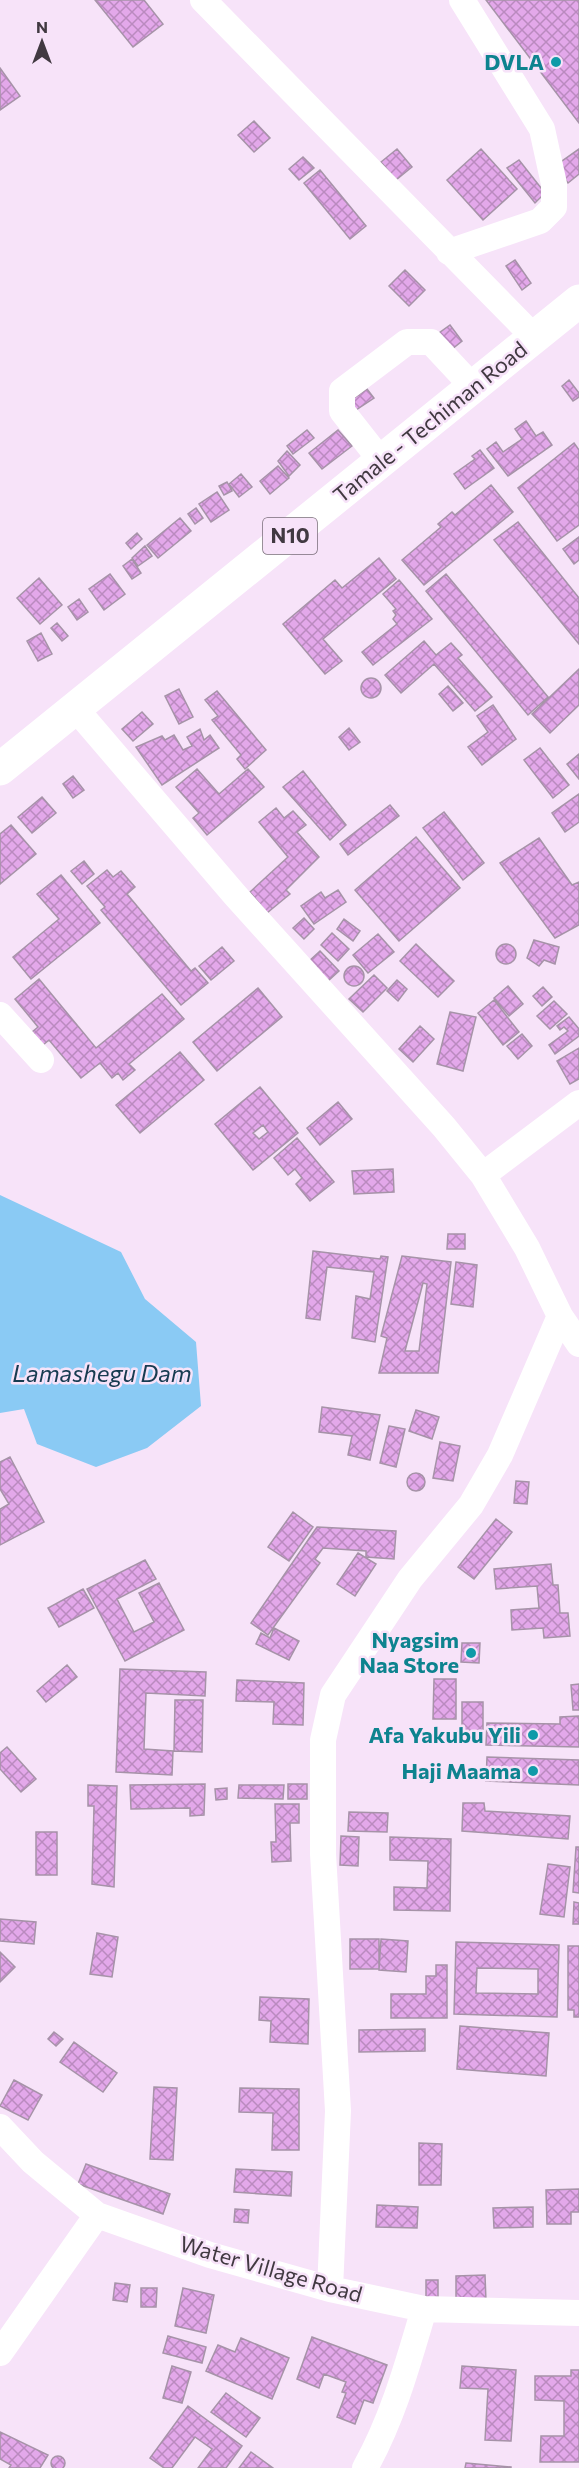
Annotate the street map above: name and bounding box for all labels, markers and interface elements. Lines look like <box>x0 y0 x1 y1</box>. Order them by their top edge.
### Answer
north arrow <box>12 12 72 72</box>
text: N <box>36 17 48 36</box>
place label: DVLA <box>484 48 544 75</box>
marker: DVLA <box>549 55 563 69</box>
street label: Tamale - Techiman Road <box>327 335 532 508</box>
road number: N10 <box>263 518 317 554</box>
water label: Lamashegu Dam <box>12 1358 192 1387</box>
place label: Nyagsim Naa Store <box>359 1626 459 1678</box>
marker: Nyagsim Naa Store <box>464 1646 478 1660</box>
place label: Afa Yakubu Yili <box>368 1721 521 1748</box>
marker: Afa Yakubu Yili <box>526 1728 540 1742</box>
place label: Haji Maama <box>402 1757 521 1784</box>
marker: Haji Maama <box>526 1764 540 1778</box>
street label: Water Village Road <box>177 2230 366 2307</box>

